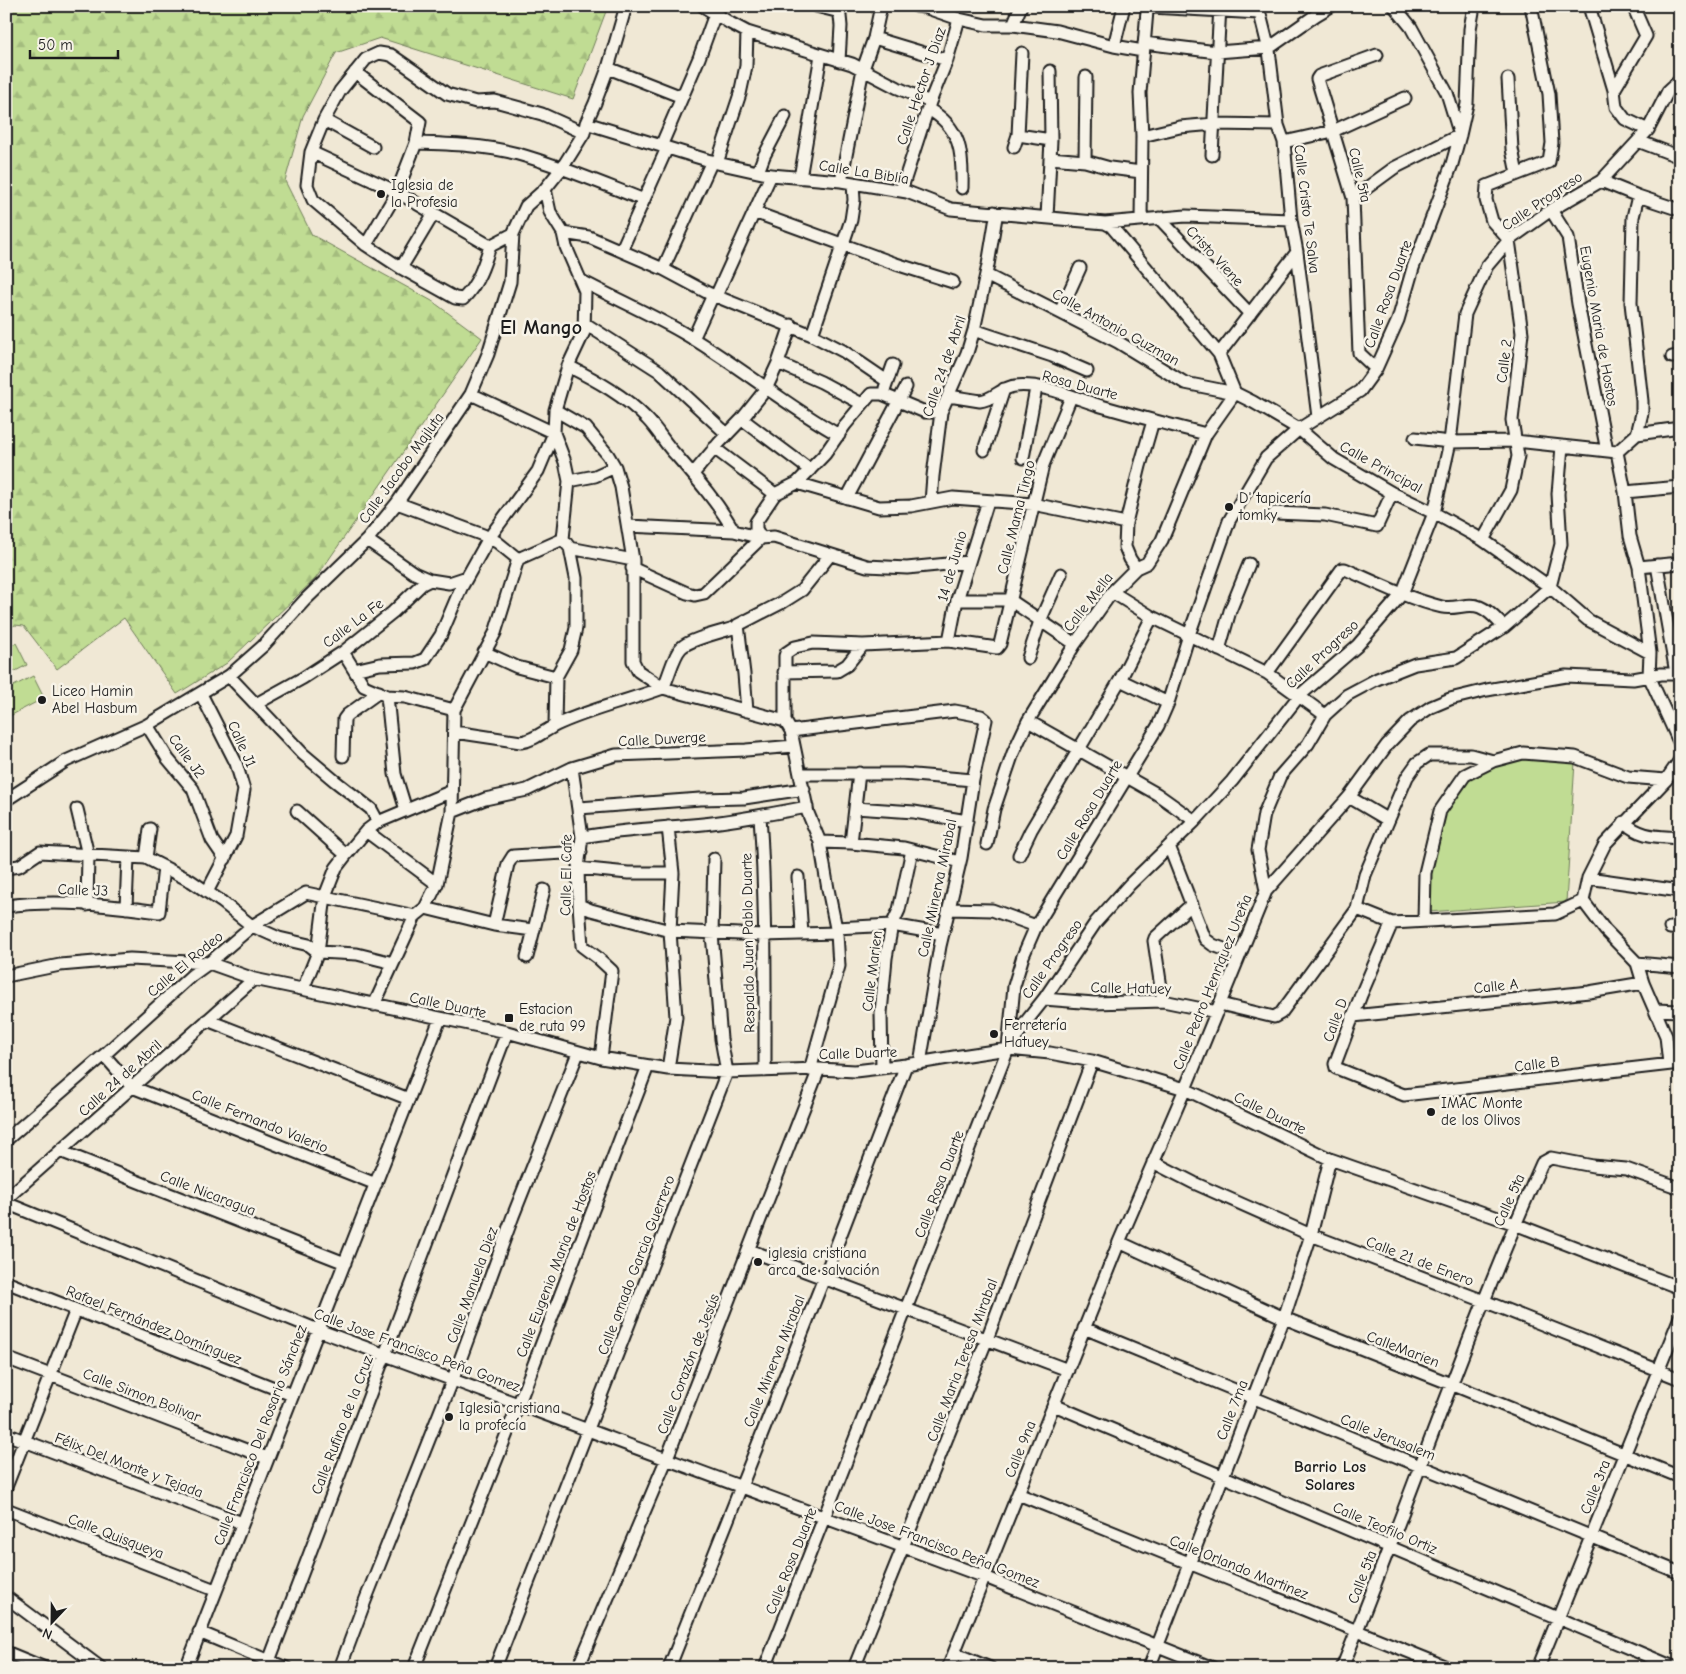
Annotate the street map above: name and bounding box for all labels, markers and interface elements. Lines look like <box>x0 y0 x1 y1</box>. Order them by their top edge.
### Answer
street label: Calle Hector J Diaz <box>892 24 950 147</box>
scale bar <box>30 28 118 60</box>
text: 50 m <box>38 36 73 54</box>
street label: Calle Cristo Te Salva <box>1290 143 1324 275</box>
street label: Calle 5ta <box>1345 146 1375 204</box>
street label: Calle La Biblia <box>818 156 910 188</box>
street label: Calle Progreso <box>1498 167 1586 235</box>
place label: Iglesia de la Profesia <box>391 176 458 211</box>
marker: Iglesia de la Profesia <box>375 188 387 200</box>
street label: Cristo Viene <box>1182 222 1248 290</box>
street label: Calle Rosa Duarte <box>1360 237 1416 351</box>
street label: Eugenio Maria de Hostos <box>1576 244 1622 408</box>
street label: Calle Antonio Guzman <box>1049 284 1183 370</box>
street label: Calle 24 de Abril <box>918 313 970 419</box>
district label: El Mango <box>500 316 582 339</box>
street label: Calle 2 <box>1492 338 1516 384</box>
street label: Rosa Duarte <box>1040 366 1120 404</box>
street label: Calle Jacobo Majluta <box>355 409 447 527</box>
street label: Calle Principal <box>1337 437 1425 497</box>
street label: Calle Mama Tingo <box>993 458 1039 576</box>
place label: D' tapicería tomky <box>1238 489 1311 524</box>
marker: D' tapicería tomky <box>1223 501 1235 513</box>
street label: 14 de Junio <box>933 528 971 603</box>
street label: Calle Mella <box>1059 569 1117 635</box>
street label: Calle La Fe <box>319 594 387 652</box>
street label: Calle Progreso <box>1282 616 1362 692</box>
place label: Liceo Hamin Abel Hasbum <box>52 682 137 717</box>
marker: Liceo Hamin Abel Hasbum <box>36 694 48 706</box>
street label: Calle J1 <box>224 718 260 770</box>
street label: Calle Duverge <box>618 728 707 750</box>
street label: Calle J2 <box>165 730 209 782</box>
street label: Calle Rosa Duarte <box>1052 756 1126 863</box>
street label: Calle Minerva Mirabal <box>914 817 960 959</box>
street label: Calle El Cafe <box>556 833 576 916</box>
street label: Respaldo Juan Pablo Duarte <box>737 852 759 1033</box>
street label: Calle J3 <box>57 880 109 900</box>
street label: Calle Pedro Henriquez Ureña <box>1168 891 1256 1073</box>
street label: Calle Progreso <box>1018 916 1086 1002</box>
street label: Calle El Rodeo <box>143 927 227 1001</box>
street label: Calle Marien <box>858 929 886 1013</box>
street label: Calle A <box>1473 975 1519 997</box>
street label: Calle Hatuey <box>1090 978 1172 998</box>
street label: Calle Duarte <box>408 988 489 1022</box>
street label: Calle D <box>1319 996 1351 1044</box>
place label: Estacion de ruta 99 <box>519 1000 586 1035</box>
marker: Estacion de ruta 99 <box>503 1012 515 1024</box>
place label: Ferretería Hatuey <box>1004 1016 1067 1051</box>
marker: Ferretería Hatuey <box>988 1028 1000 1040</box>
street label: Calle 24 de Abril <box>75 1036 165 1120</box>
street label: Calle Duarte <box>819 1043 898 1063</box>
street label: Calle B <box>1513 1052 1561 1076</box>
street label: Calle Fernando Valerio <box>189 1085 331 1157</box>
street label: Calle Duarte <box>1231 1088 1310 1138</box>
place label: IMAC Monte de los Olivos <box>1441 1094 1523 1129</box>
marker: IMAC Monte de los Olivos <box>1425 1106 1437 1118</box>
street label: Calle Rosa Duarte <box>910 1127 968 1240</box>
street label: Calle Nicaragua <box>158 1166 258 1220</box>
street label: Calle Eugenio Maria de Hostos <box>512 1168 600 1360</box>
street label: Calle 5ta <box>1489 1171 1529 1229</box>
street label: Calle amado Garcia Guerrero <box>593 1173 679 1357</box>
street label: Calle Manuela Diez <box>443 1224 502 1346</box>
street label: Calle 21 de Enero <box>1364 1232 1476 1290</box>
place label: iglesia cristiana arca de salvación <box>768 1244 880 1279</box>
marker: iglesia cristiana arca de salvación <box>752 1256 764 1268</box>
street label: Calle Maria Teresa Mirabal <box>923 1276 1001 1444</box>
street label: Rafael Fernández Domínguez <box>64 1282 245 1369</box>
street label: Calle Corazón de Jesús <box>653 1291 723 1437</box>
street label: Calle Minerva Mirabal <box>739 1292 809 1430</box>
street label: Calle Jose Francisco Peña Gomez <box>311 1304 523 1396</box>
street label: Calle Francisco Del Rosario Sánchez <box>209 1322 311 1548</box>
street label: CalleMarien <box>1364 1327 1442 1371</box>
street label: Calle Rufino de la Cruz <box>307 1353 377 1497</box>
street label: Calle Simon Bolivar <box>80 1364 204 1426</box>
street label: Calle 7ma <box>1212 1377 1252 1443</box>
place label: Iglesia cristiana la profecía <box>459 1399 560 1434</box>
street label: Calle Jerusalem <box>1338 1410 1438 1464</box>
marker: Iglesia cristiana la profecía <box>443 1411 455 1423</box>
street label: Calle 9na <box>1000 1418 1040 1480</box>
street label: Félix Del Monte y Tejada <box>52 1428 206 1502</box>
street label: Calle 3ra <box>1576 1457 1614 1517</box>
district label: Barrio Los Solares <box>1294 1458 1366 1494</box>
street label: Calle Jose Francisco Peña Gomez <box>832 1496 1043 1592</box>
street label: Calle Teofilo Ortiz <box>1330 1498 1440 1558</box>
street label: Calle Rosa Duarte <box>761 1504 821 1617</box>
street label: Calle Quisqueya <box>66 1509 166 1563</box>
street label: Calle Orlando Martinez <box>1167 1531 1311 1603</box>
street label: Calle 5ta <box>1344 1548 1380 1606</box>
north arrow <box>28 1596 78 1646</box>
text: N <box>40 1624 55 1643</box>

